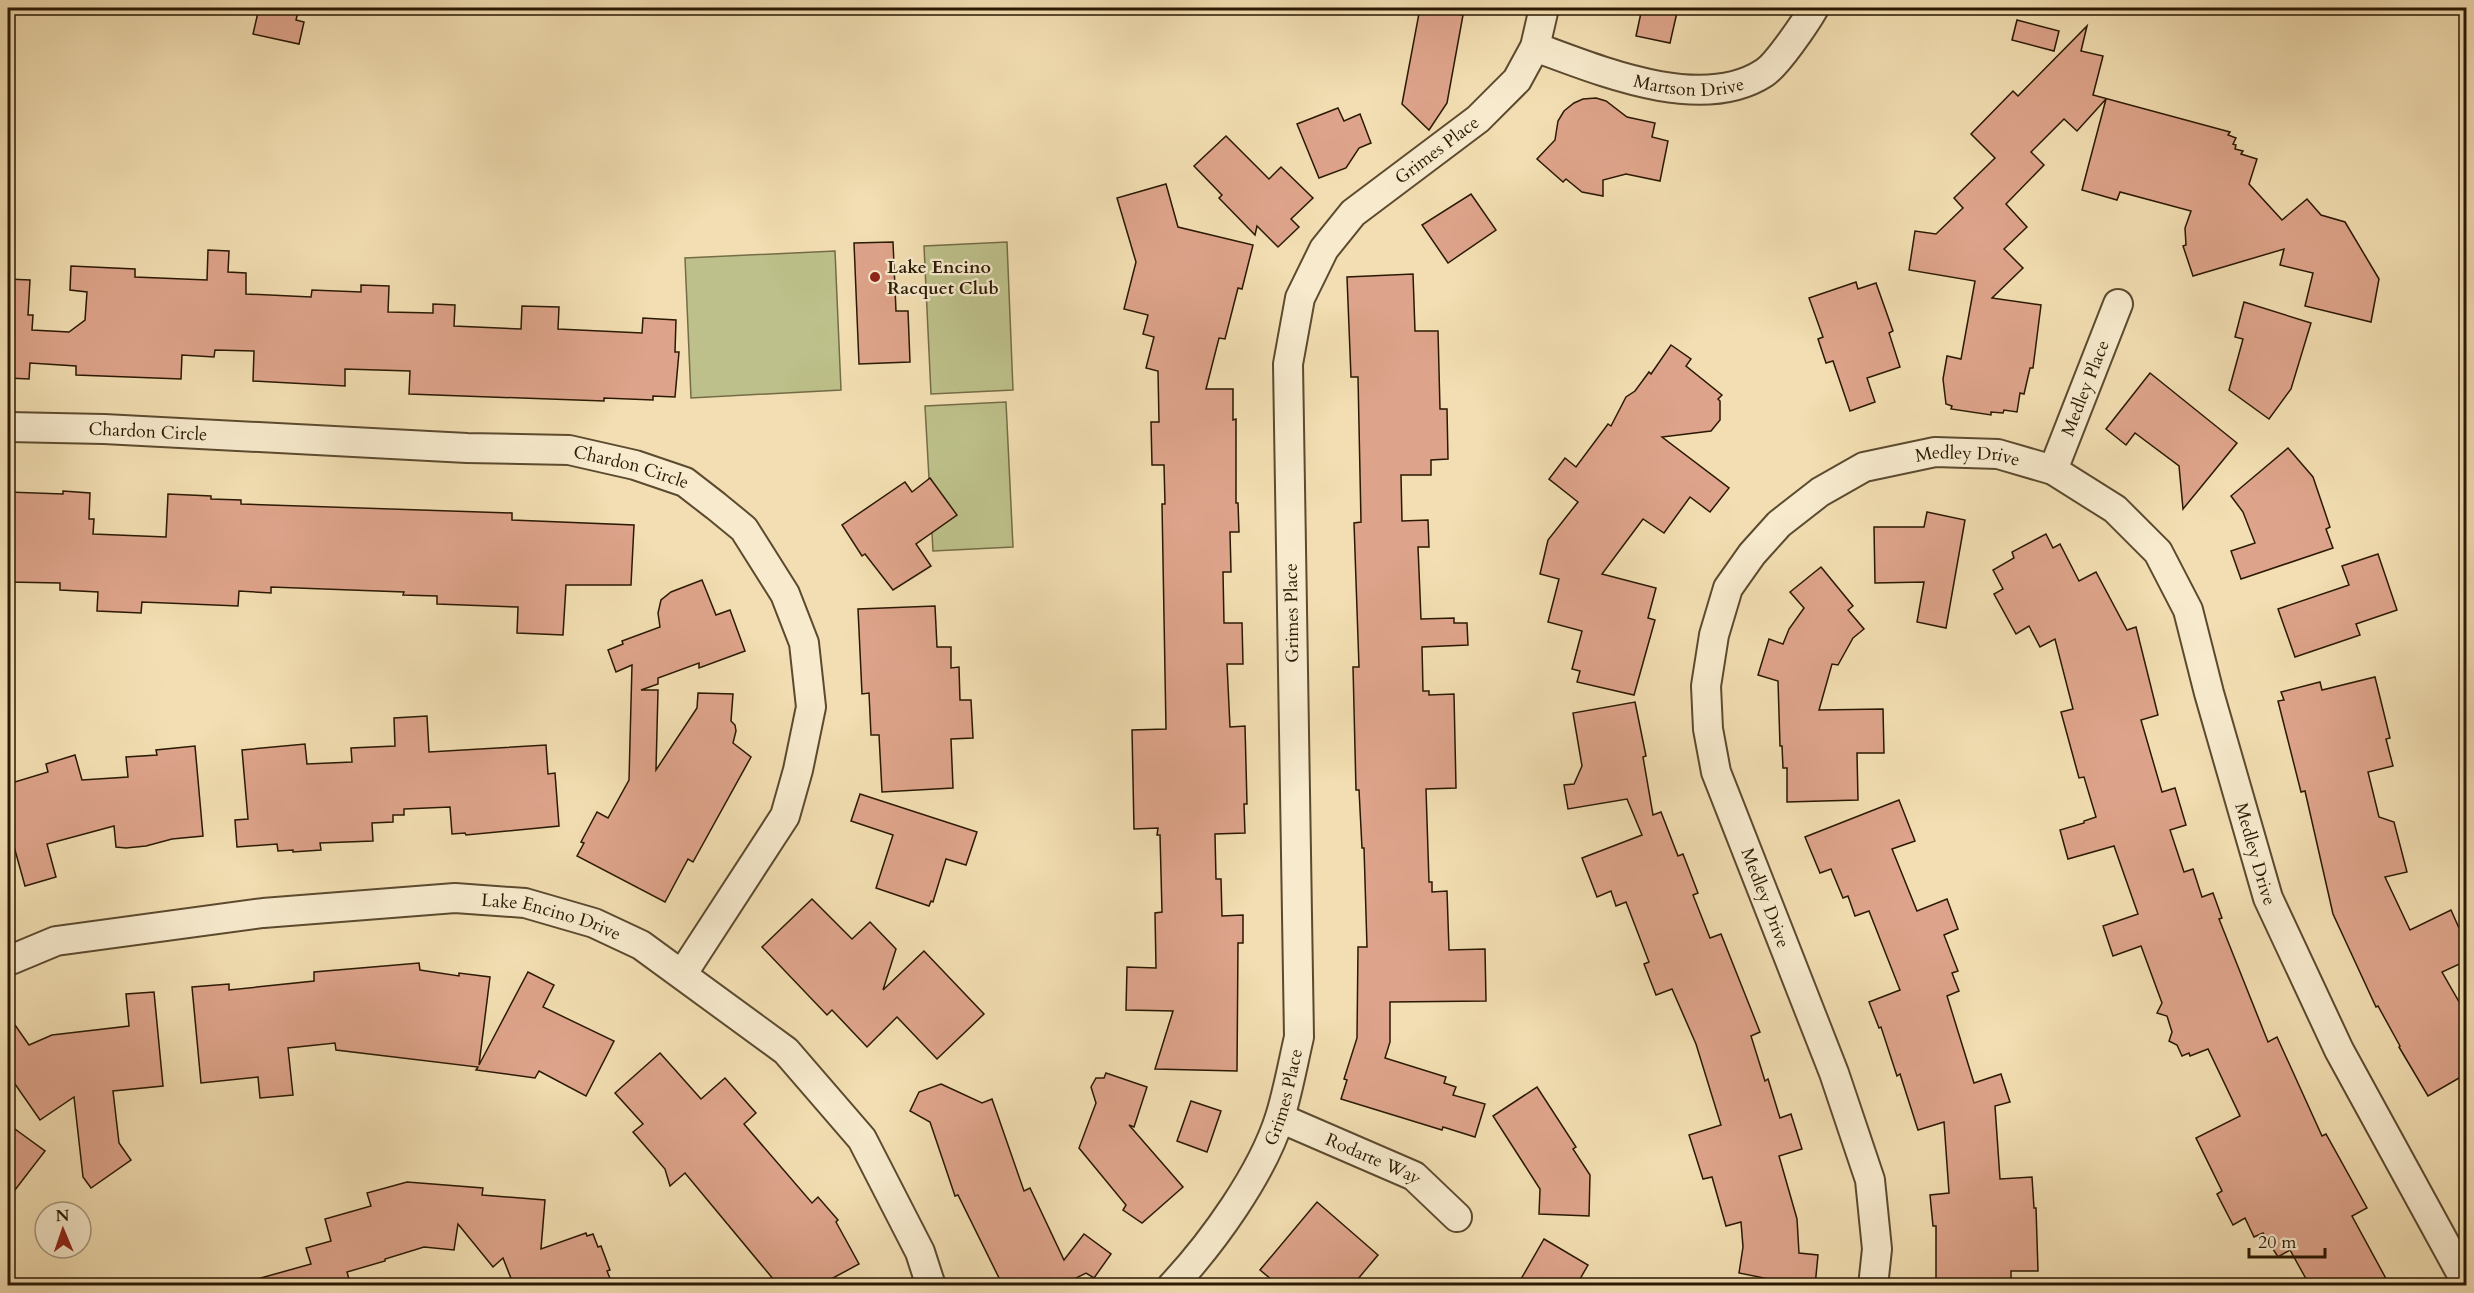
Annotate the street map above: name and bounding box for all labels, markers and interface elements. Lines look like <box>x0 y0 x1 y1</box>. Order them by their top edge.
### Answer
street label: Martson Drive <box>1631 68 1747 102</box>
street label: Grimes Place <box>1389 110 1484 190</box>
place label: Lake Encino Racquet Club <box>887 255 999 301</box>
marker: Lake Encino Racquet Club <box>868 270 882 284</box>
street label: Medley Place <box>2055 336 2115 440</box>
street label: Chardon Circle <box>88 416 208 447</box>
street label: Chardon Circle <box>571 439 692 495</box>
street label: Medley Drive <box>1913 439 2023 472</box>
street label: Grimes Place <box>1279 563 1305 663</box>
street label: Medley Drive <box>2229 800 2282 909</box>
street label: Medley Drive <box>1734 844 1796 952</box>
street label: Lake Encino Drive <box>480 887 625 946</box>
street label: Grimes Place <box>1258 1046 1309 1150</box>
street label: Rodarte Way <box>1322 1127 1428 1190</box>
north arrow <box>33 1200 93 1260</box>
text: N <box>55 1205 70 1227</box>
scale bar <box>2249 1221 2326 1259</box>
text: 20 m <box>2258 1230 2297 1255</box>

